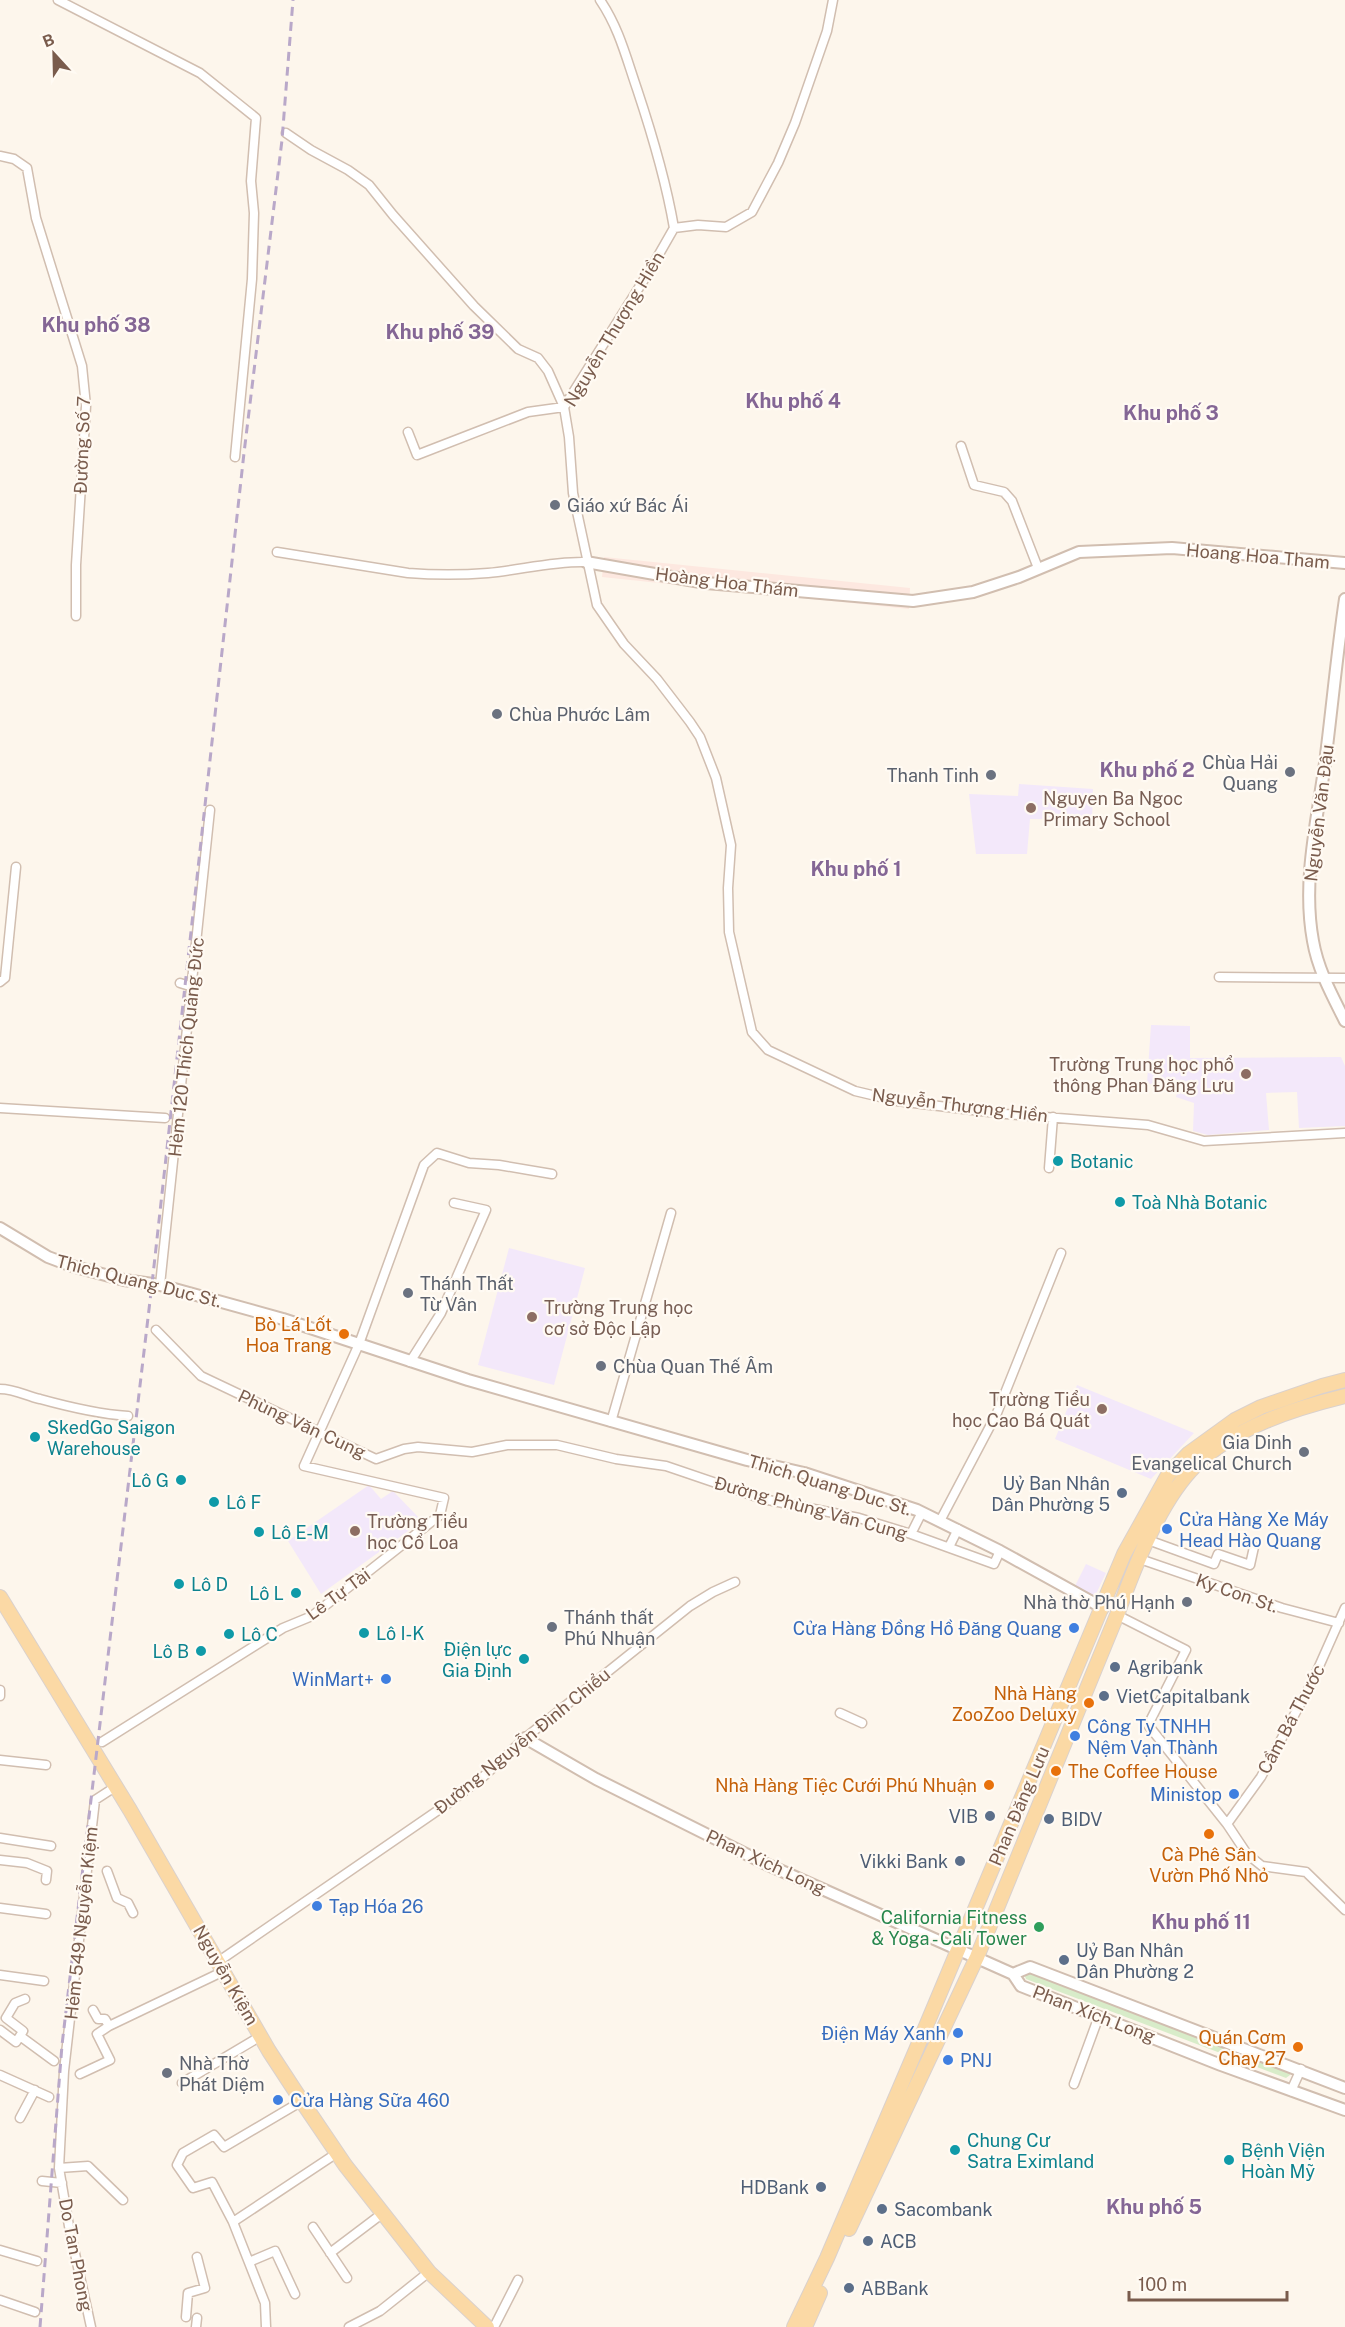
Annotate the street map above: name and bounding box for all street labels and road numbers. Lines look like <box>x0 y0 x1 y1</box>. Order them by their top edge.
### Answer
street label: Nguyễn Thượng Hiền <box>559 248 669 410</box>
street label: Đường Số 7 <box>70 396 94 494</box>
street label: Hoang Hoa Tham <box>1185 539 1331 573</box>
street label: Hoàng Hoa Thám <box>654 563 800 601</box>
street label: Nguyễn Văn Đậu <box>1300 743 1338 883</box>
street label: Hẻm 120 Thích Quảng Đức <box>164 936 208 1158</box>
street label: Nguyễn Thượng Hiền <box>871 1084 1049 1126</box>
street label: Thich Quang Duc St. <box>54 1250 224 1312</box>
street label: Phùng Văn Cung <box>235 1385 369 1463</box>
street label: Thich Quang Duc St. <box>746 1450 914 1520</box>
street label: Đường Phùng Văn Cung <box>712 1472 910 1544</box>
street label: Lê Tự Tài <box>302 1564 374 1624</box>
street label: Ky Con St. <box>1193 1569 1281 1617</box>
street label: Cầm Bá Thước <box>1253 1661 1329 1777</box>
street label: Đường Nguyễn Đình Chiểu <box>430 1664 614 1818</box>
street label: Phan Đăng Lưu <box>984 1743 1054 1869</box>
street label: Hẻm 549 Nguyễn Kiệm <box>60 1825 102 2021</box>
street label: Phan Xich Long <box>703 1825 829 1899</box>
street label: Nguyễn Kiệm <box>189 1921 263 2029</box>
street label: Phan Xích Long <box>1030 1981 1158 2047</box>
street label: Do Tan Phong <box>55 2197 97 2313</box>

